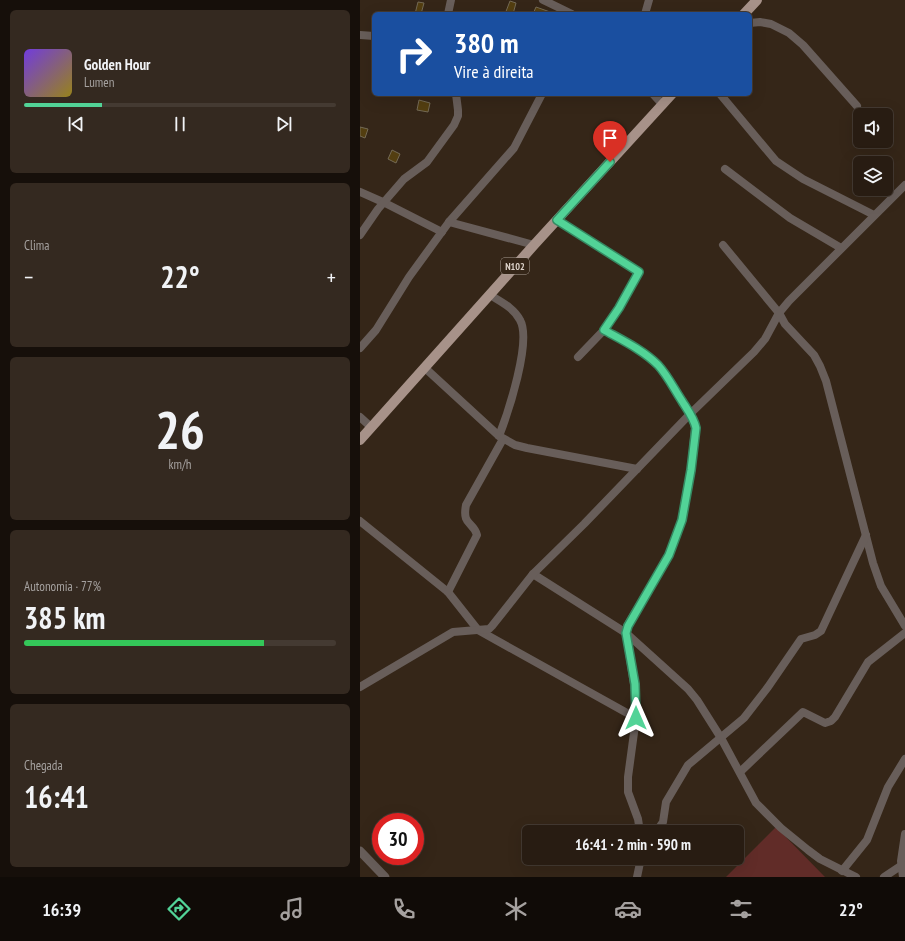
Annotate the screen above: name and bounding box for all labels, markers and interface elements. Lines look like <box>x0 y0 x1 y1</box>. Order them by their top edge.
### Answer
text: 380 m <box>454 24 518 61</box>
icon: right <box>388 28 440 80</box>
text: Golden Hour <box>84 55 151 74</box>
text: Vire à direita <box>454 60 534 83</box>
text: Lumen <box>84 74 114 91</box>
map controls <box>853 108 893 196</box>
button: sound <box>853 108 893 148</box>
icon: previous <box>65 113 87 135</box>
icon: pause <box>169 113 191 135</box>
icon: next <box>273 113 295 135</box>
pin <box>593 121 627 162</box>
icon: arrive <box>599 127 621 149</box>
button: layers <box>853 156 893 196</box>
text: Clima <box>24 237 49 254</box>
text: 22° <box>160 257 200 296</box>
road number: N102 <box>501 258 529 274</box>
text: − <box>24 263 33 291</box>
text: + <box>327 263 336 291</box>
text: 26 <box>155 396 205 463</box>
text: km/h <box>168 456 192 473</box>
text: Autonomia · 77% <box>24 578 101 595</box>
text: 385 km <box>24 598 105 637</box>
position arrow <box>615 697 657 739</box>
text: Chegada <box>24 757 63 774</box>
text: 16:41 <box>24 777 89 816</box>
speed limit sign: 30 <box>372 813 424 865</box>
text: 16:41 · 2 min · 590 m <box>575 835 691 854</box>
icon: directions <box>165 895 193 923</box>
icon: music <box>278 895 306 923</box>
icon: phone <box>390 895 418 923</box>
icon: climate <box>502 895 530 923</box>
icon: car <box>614 895 642 923</box>
icon: filters <box>727 895 755 923</box>
text: 16:39 <box>42 898 81 921</box>
text: 22° <box>839 898 863 921</box>

